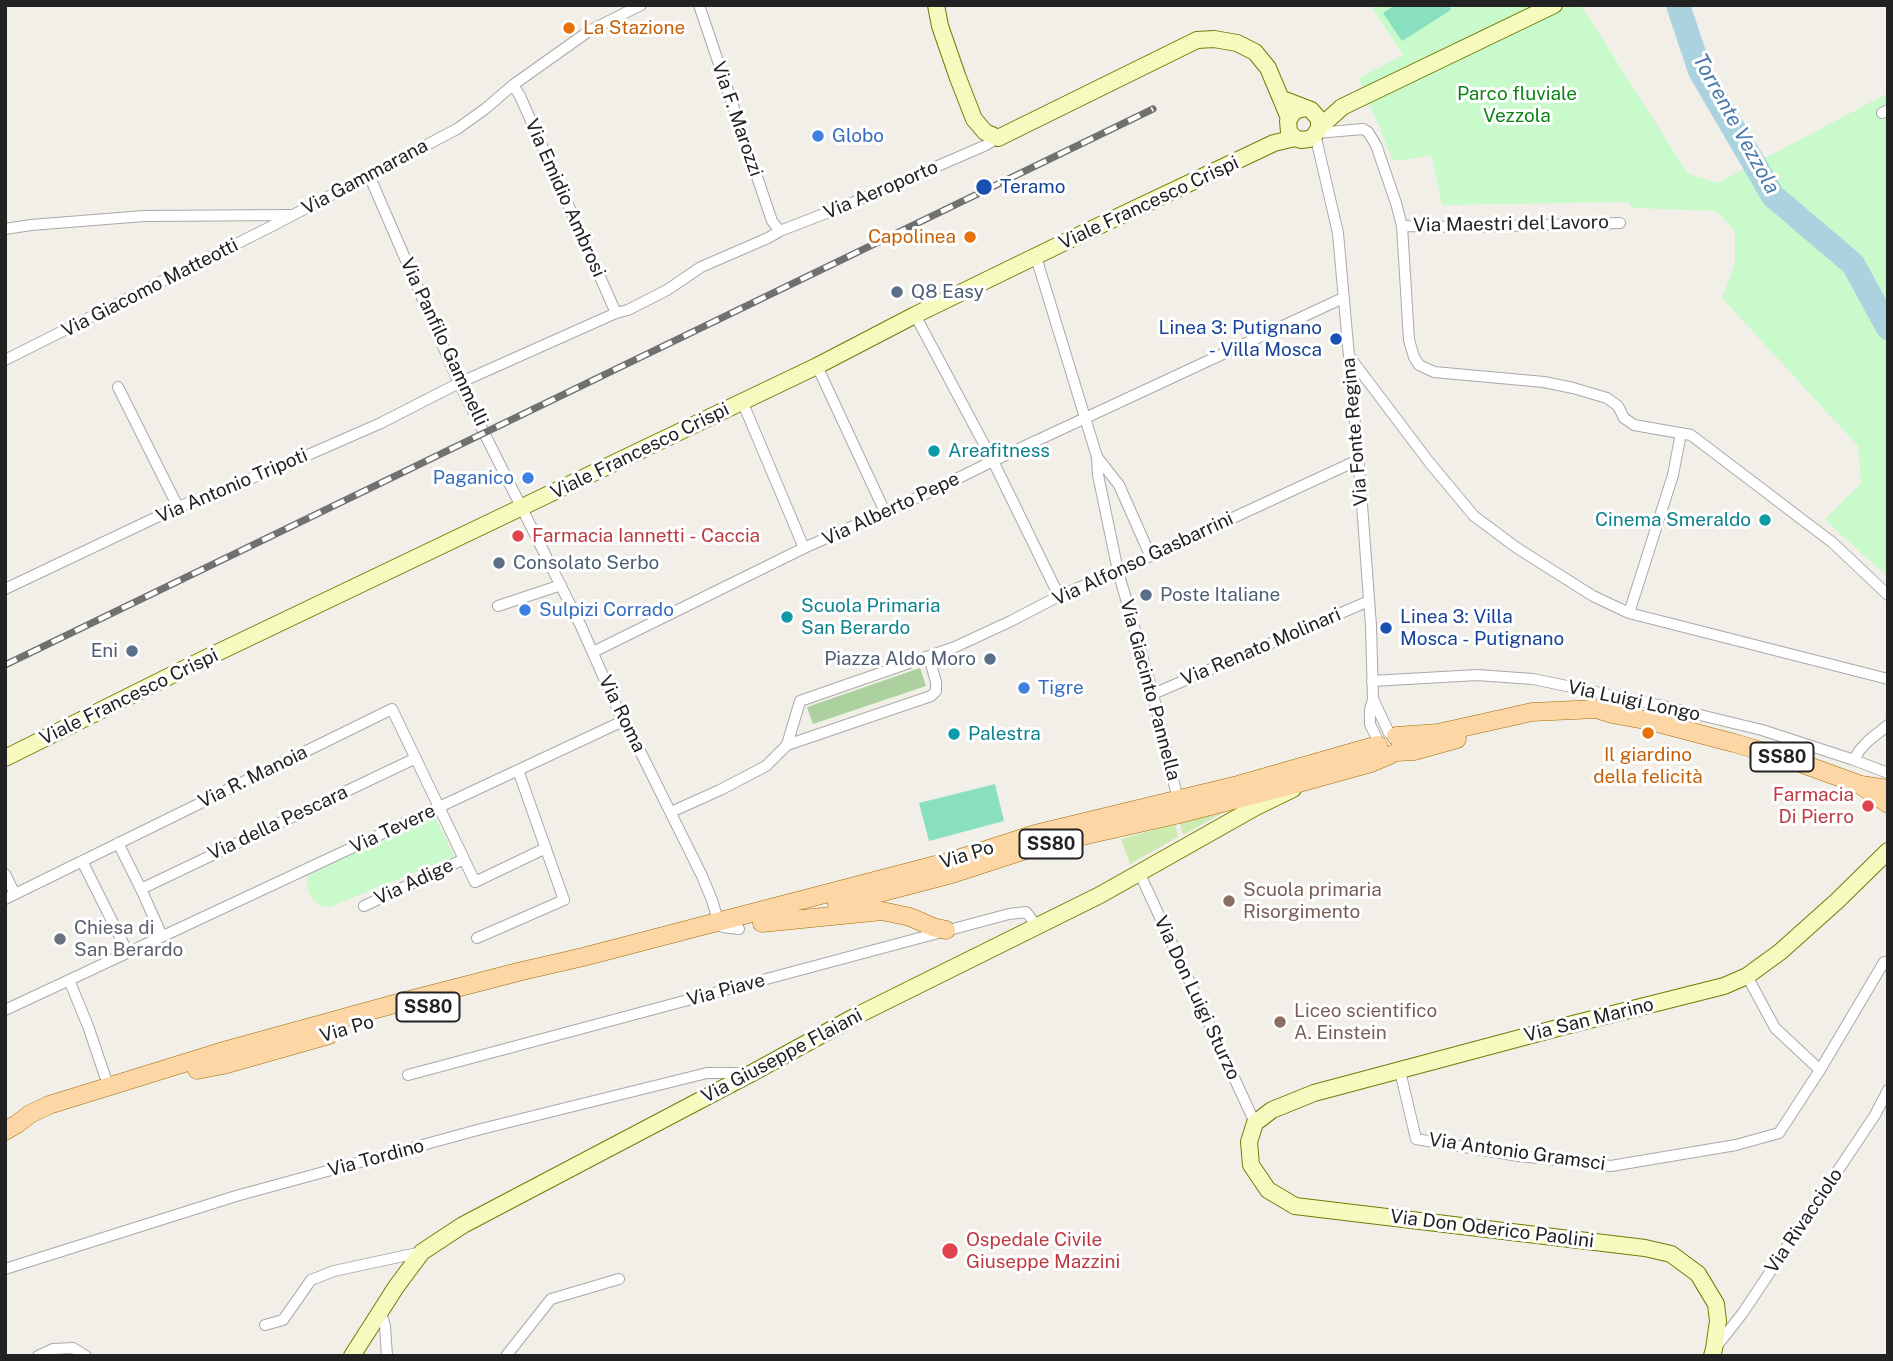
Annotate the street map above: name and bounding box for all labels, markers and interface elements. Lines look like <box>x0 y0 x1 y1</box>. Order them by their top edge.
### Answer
place label: La Stazione <box>583 17 685 39</box>
marker: La Stazione <box>561 20 577 36</box>
water label: Torrente Vezzola <box>1687 50 1785 198</box>
street label: Via F. Marozzi <box>707 59 767 179</box>
park label: Parco fluviale Vezzola <box>1457 83 1577 127</box>
street label: Via Emidio Ambrosi <box>520 116 610 280</box>
place label: Globo <box>832 125 884 147</box>
marker: Globo <box>810 128 826 144</box>
street label: Via Gammarana <box>298 134 432 220</box>
street label: Viale Francesco Crispi <box>1056 151 1242 255</box>
street label: Via Aeroporto <box>821 156 941 224</box>
place label: Teramo <box>1000 176 1065 198</box>
marker: Teramo <box>974 177 994 197</box>
street label: Via Maestri del Lavoro <box>1413 211 1609 237</box>
place label: Capolinea <box>868 226 956 248</box>
marker: Capolinea <box>962 229 978 245</box>
street label: Via Giacomo Matteotti <box>58 234 242 342</box>
street label: Via Panfilo Gammelli <box>395 254 493 430</box>
place label: Q8 Easy <box>911 281 984 303</box>
marker: Q8 Easy <box>889 284 905 300</box>
place label: Linea 3: Putignano - Villa Mosca <box>1159 317 1322 361</box>
marker: Linea 3: Putignano - Villa Mosca <box>1328 331 1344 347</box>
street label: Via Fonte Regina <box>1337 357 1373 507</box>
street label: Viale Francesco Crispi <box>547 398 733 504</box>
place label: Areafitness <box>948 440 1050 462</box>
marker: Areafitness <box>926 443 942 459</box>
street label: Via Antonio Tripoti <box>153 444 311 528</box>
place label: Paganico <box>433 467 514 489</box>
street label: Via Alberto Pepe <box>819 467 963 551</box>
marker: Paganico <box>520 470 536 486</box>
street label: Via Alfonso Gasbarrini <box>1049 507 1237 611</box>
place label: Cinema Smeraldo <box>1595 509 1751 531</box>
marker: Cinema Smeraldo <box>1757 512 1773 528</box>
place label: Farmacia Iannetti - Caccia <box>532 525 760 547</box>
marker: Farmacia Iannetti - Caccia <box>510 528 526 544</box>
place label: Consolato Serbo <box>513 552 659 574</box>
marker: Consolato Serbo <box>491 555 507 571</box>
place label: Poste Italiane <box>1160 584 1280 606</box>
marker: Poste Italiane <box>1138 587 1154 603</box>
place label: Scuola Primaria San Berardo <box>801 595 940 639</box>
street label: Via Giacinto Pannella <box>1115 597 1185 783</box>
place label: Sulpizi Corrado <box>539 599 674 621</box>
marker: Sulpizi Corrado <box>517 602 533 618</box>
street label: Via Renato Molinari <box>1178 603 1344 691</box>
place label: Linea 3: Villa Mosca - Putignano <box>1400 606 1564 650</box>
marker: Scuola Primaria San Berardo <box>779 609 795 625</box>
marker: Linea 3: Villa Mosca - Putignano <box>1378 620 1394 636</box>
place label: Eni <box>91 640 118 662</box>
marker: Eni <box>124 643 140 659</box>
street label: Viale Francesco Crispi <box>36 644 222 750</box>
place label: Piazza Aldo Moro <box>824 648 976 670</box>
marker: Piazza Aldo Moro <box>982 651 998 667</box>
street label: Via Roma <box>594 672 650 756</box>
street label: Via Luigi Longo <box>1566 676 1702 726</box>
place label: Tigre <box>1038 677 1084 699</box>
marker: Tigre <box>1016 680 1032 696</box>
place label: Palestra <box>968 723 1041 745</box>
marker: Il giardino della felicità <box>1640 725 1656 741</box>
marker: Palestra <box>946 726 962 742</box>
street label: Via R. Manoia <box>195 741 311 813</box>
road number: SS80 <box>1750 742 1814 772</box>
place label: Il giardino della felicità <box>1593 744 1703 788</box>
street label: Via della Pescara <box>205 781 351 865</box>
place label: Farmacia Di Pierro <box>1773 784 1854 828</box>
marker: Farmacia Di Pierro <box>1860 798 1876 814</box>
street label: Via Tevere <box>347 799 439 859</box>
road number: SS80 <box>1020 830 1082 858</box>
street label: Via Po <box>937 836 997 874</box>
street label: Via Adige <box>371 854 457 910</box>
place label: Scuola primaria Risorgimento <box>1243 879 1382 923</box>
marker: Scuola primaria Risorgimento <box>1221 893 1237 909</box>
street label: Via Don Luigi Sturzo <box>1149 912 1245 1084</box>
place label: Chiesa di San Berardo <box>74 917 183 961</box>
marker: Chiesa di San Berardo <box>52 931 68 947</box>
street label: Via Piave <box>685 969 767 1011</box>
road number: SS80 <box>396 992 460 1022</box>
street label: Via San Marino <box>1522 993 1656 1047</box>
place label: Liceo scientifico A. Einstein <box>1294 1000 1437 1044</box>
street label: Via Giuseppe Flaiani <box>698 1004 866 1108</box>
street label: Via Po <box>317 1010 377 1048</box>
marker: Liceo scientifico A. Einstein <box>1272 1014 1288 1030</box>
street label: Via Antonio Gramsci <box>1427 1128 1607 1176</box>
street label: Via Tordino <box>325 1134 427 1182</box>
street label: Via Rivacciolo <box>1760 1164 1848 1278</box>
street label: Via Don Oderico Paolini <box>1389 1205 1595 1253</box>
place label: Ospedale Civile Giuseppe Mazzini <box>966 1229 1120 1273</box>
marker: Ospedale Civile Giuseppe Mazzini <box>940 1241 960 1261</box>

